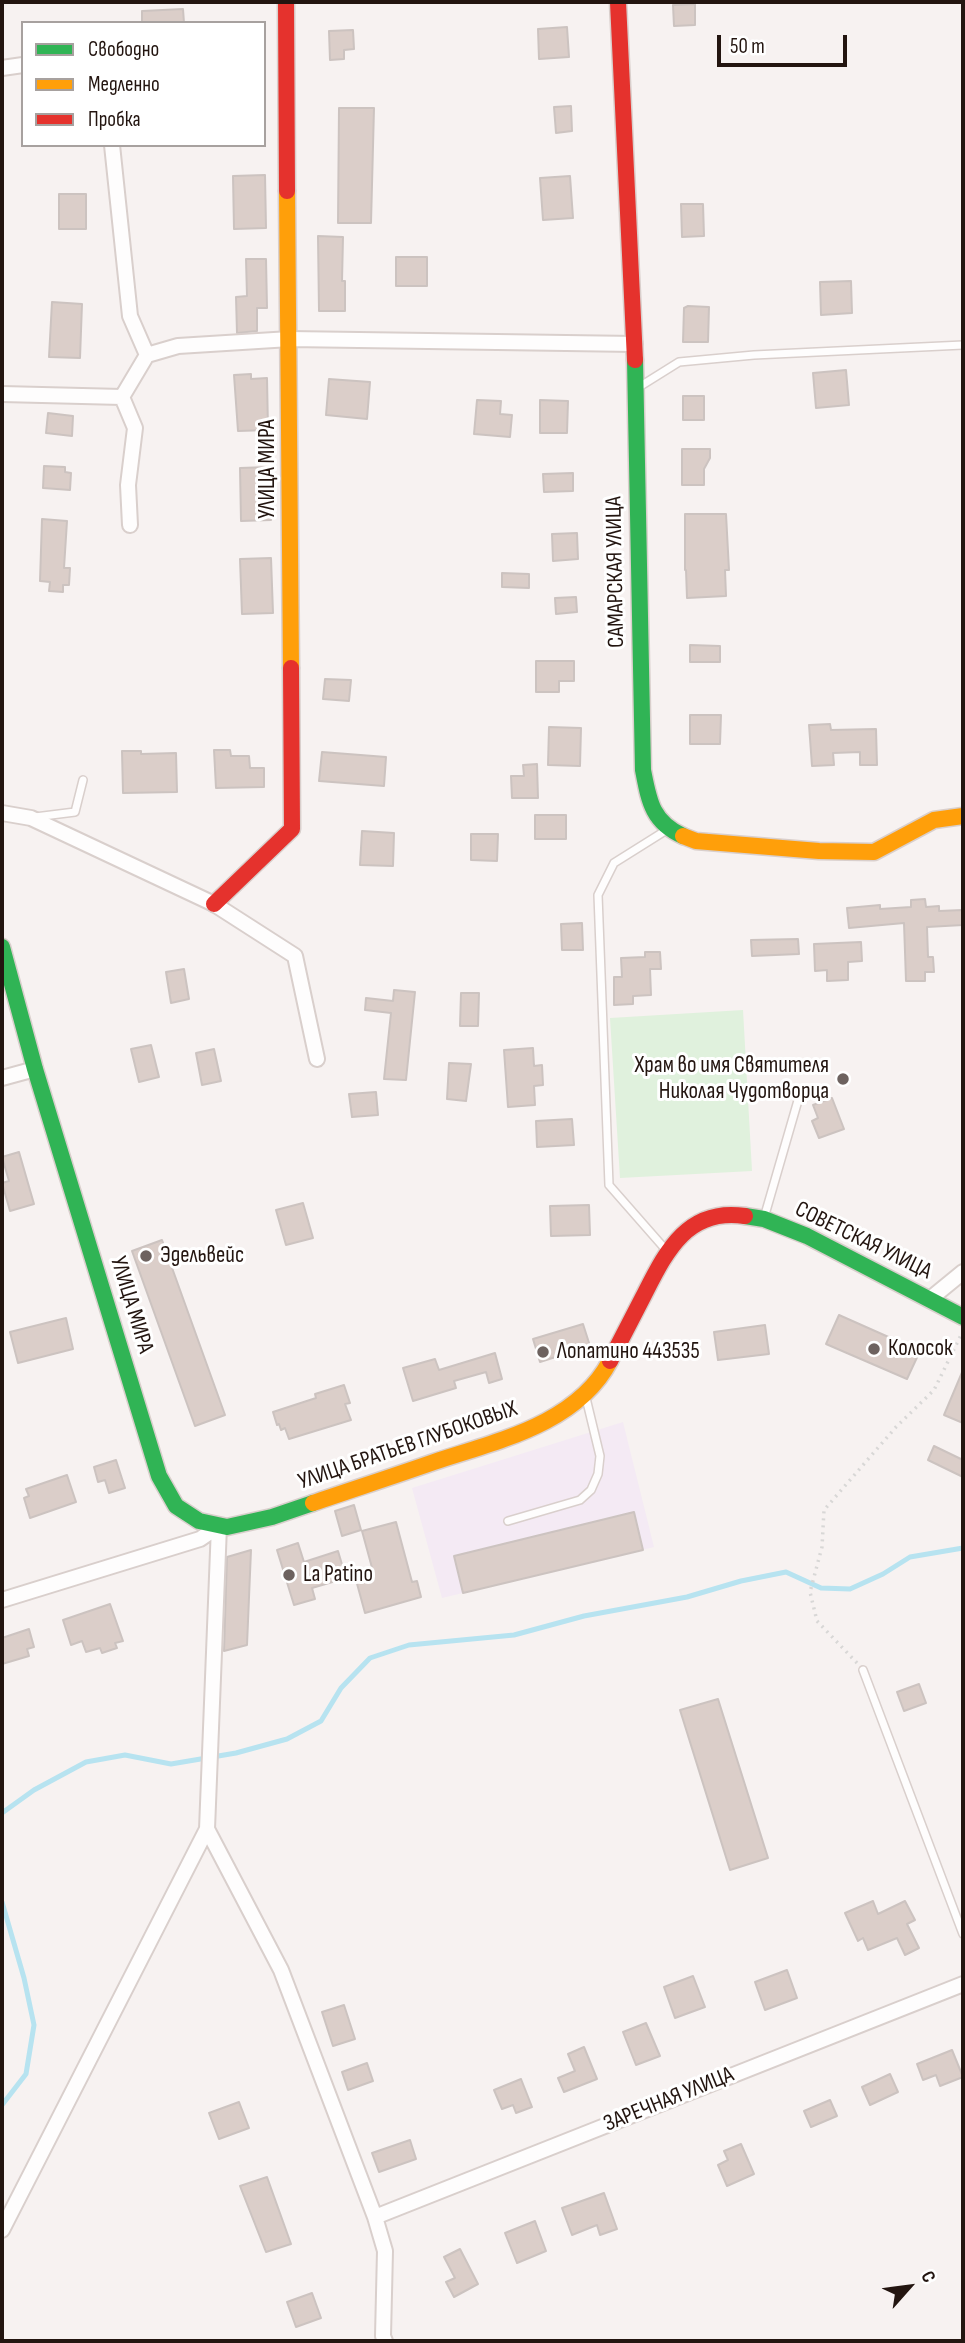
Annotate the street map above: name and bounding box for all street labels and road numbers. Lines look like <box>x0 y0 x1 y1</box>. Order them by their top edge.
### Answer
street label: УЛИЦА МИРА <box>254 419 282 519</box>
street label: САМАРСКАЯ УЛИЦА <box>601 496 631 648</box>
street label: СОВЕТСКАЯ УЛИЦА <box>790 1196 936 1286</box>
street label: УЛИЦА МИРА <box>103 1253 159 1357</box>
street label: УЛИЦА БРАТЬЕВ ГЛУБОКОВЫХ <box>295 1396 521 1496</box>
street label: ЗАРЕЧНАЯ УЛИЦА <box>600 2061 738 2139</box>

